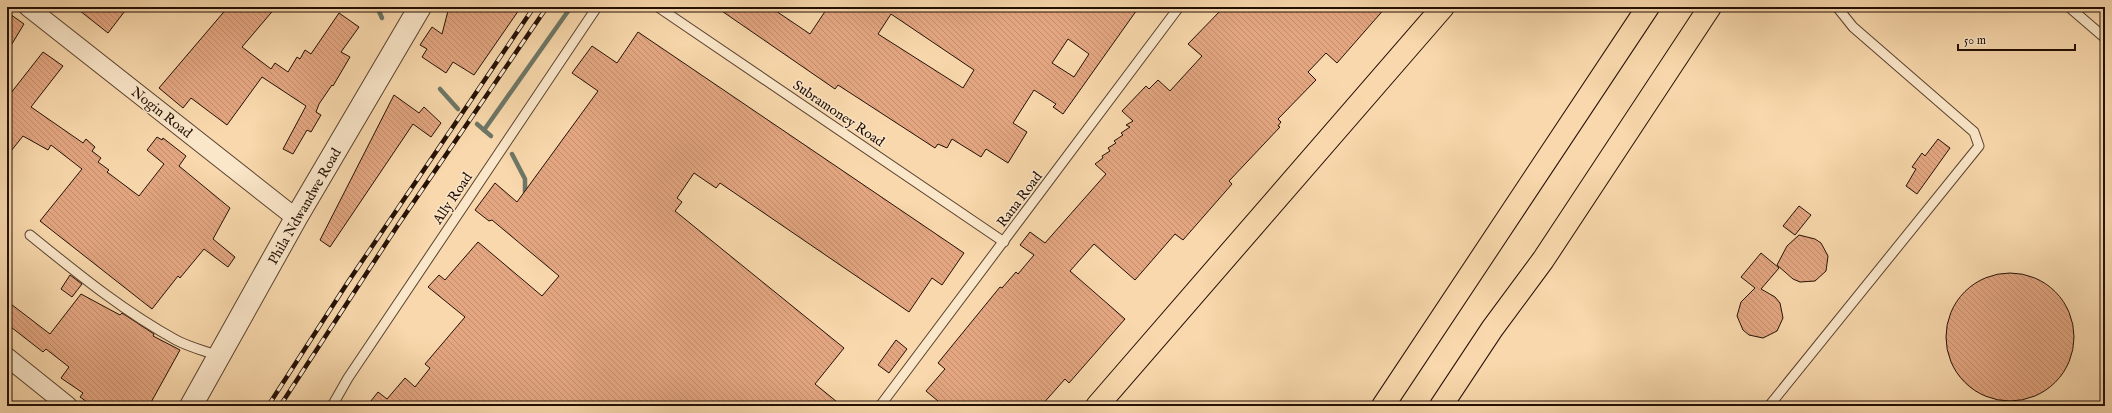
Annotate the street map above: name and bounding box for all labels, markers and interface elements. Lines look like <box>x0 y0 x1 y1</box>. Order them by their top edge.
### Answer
scale bar <box>1958 26 2075 52</box>
text: 50 m <box>1964 33 1986 48</box>
street label: Subramoney Road <box>789 77 888 151</box>
street label: Nogin Road <box>127 83 196 143</box>
street label: Phila Ndwandwe Road <box>264 145 346 268</box>
street label: Rana Road <box>993 168 1047 231</box>
street label: Ally Road <box>428 169 477 229</box>

